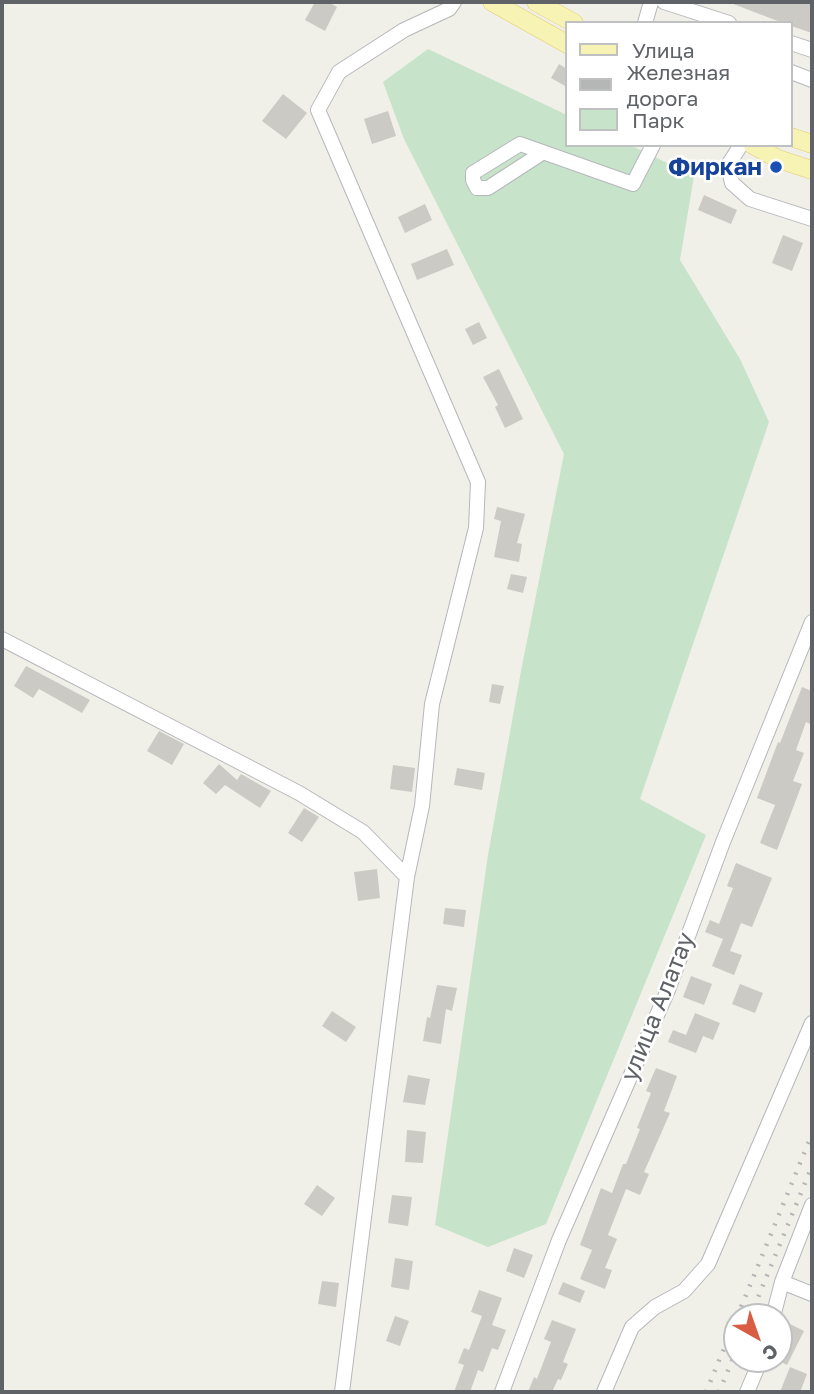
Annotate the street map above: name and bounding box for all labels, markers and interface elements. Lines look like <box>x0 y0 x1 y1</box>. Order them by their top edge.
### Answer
legend <box>566 21 793 147</box>
text: Улица <box>632 37 695 63</box>
text: Железная дорога <box>626 59 730 111</box>
text: Парк <box>632 107 685 133</box>
place label: Фиркан <box>668 153 762 181</box>
marker: Фиркан <box>768 159 784 175</box>
street label: улица Алатау <box>615 928 701 1086</box>
north arrow <box>723 1303 793 1373</box>
text: С <box>758 1340 783 1366</box>

